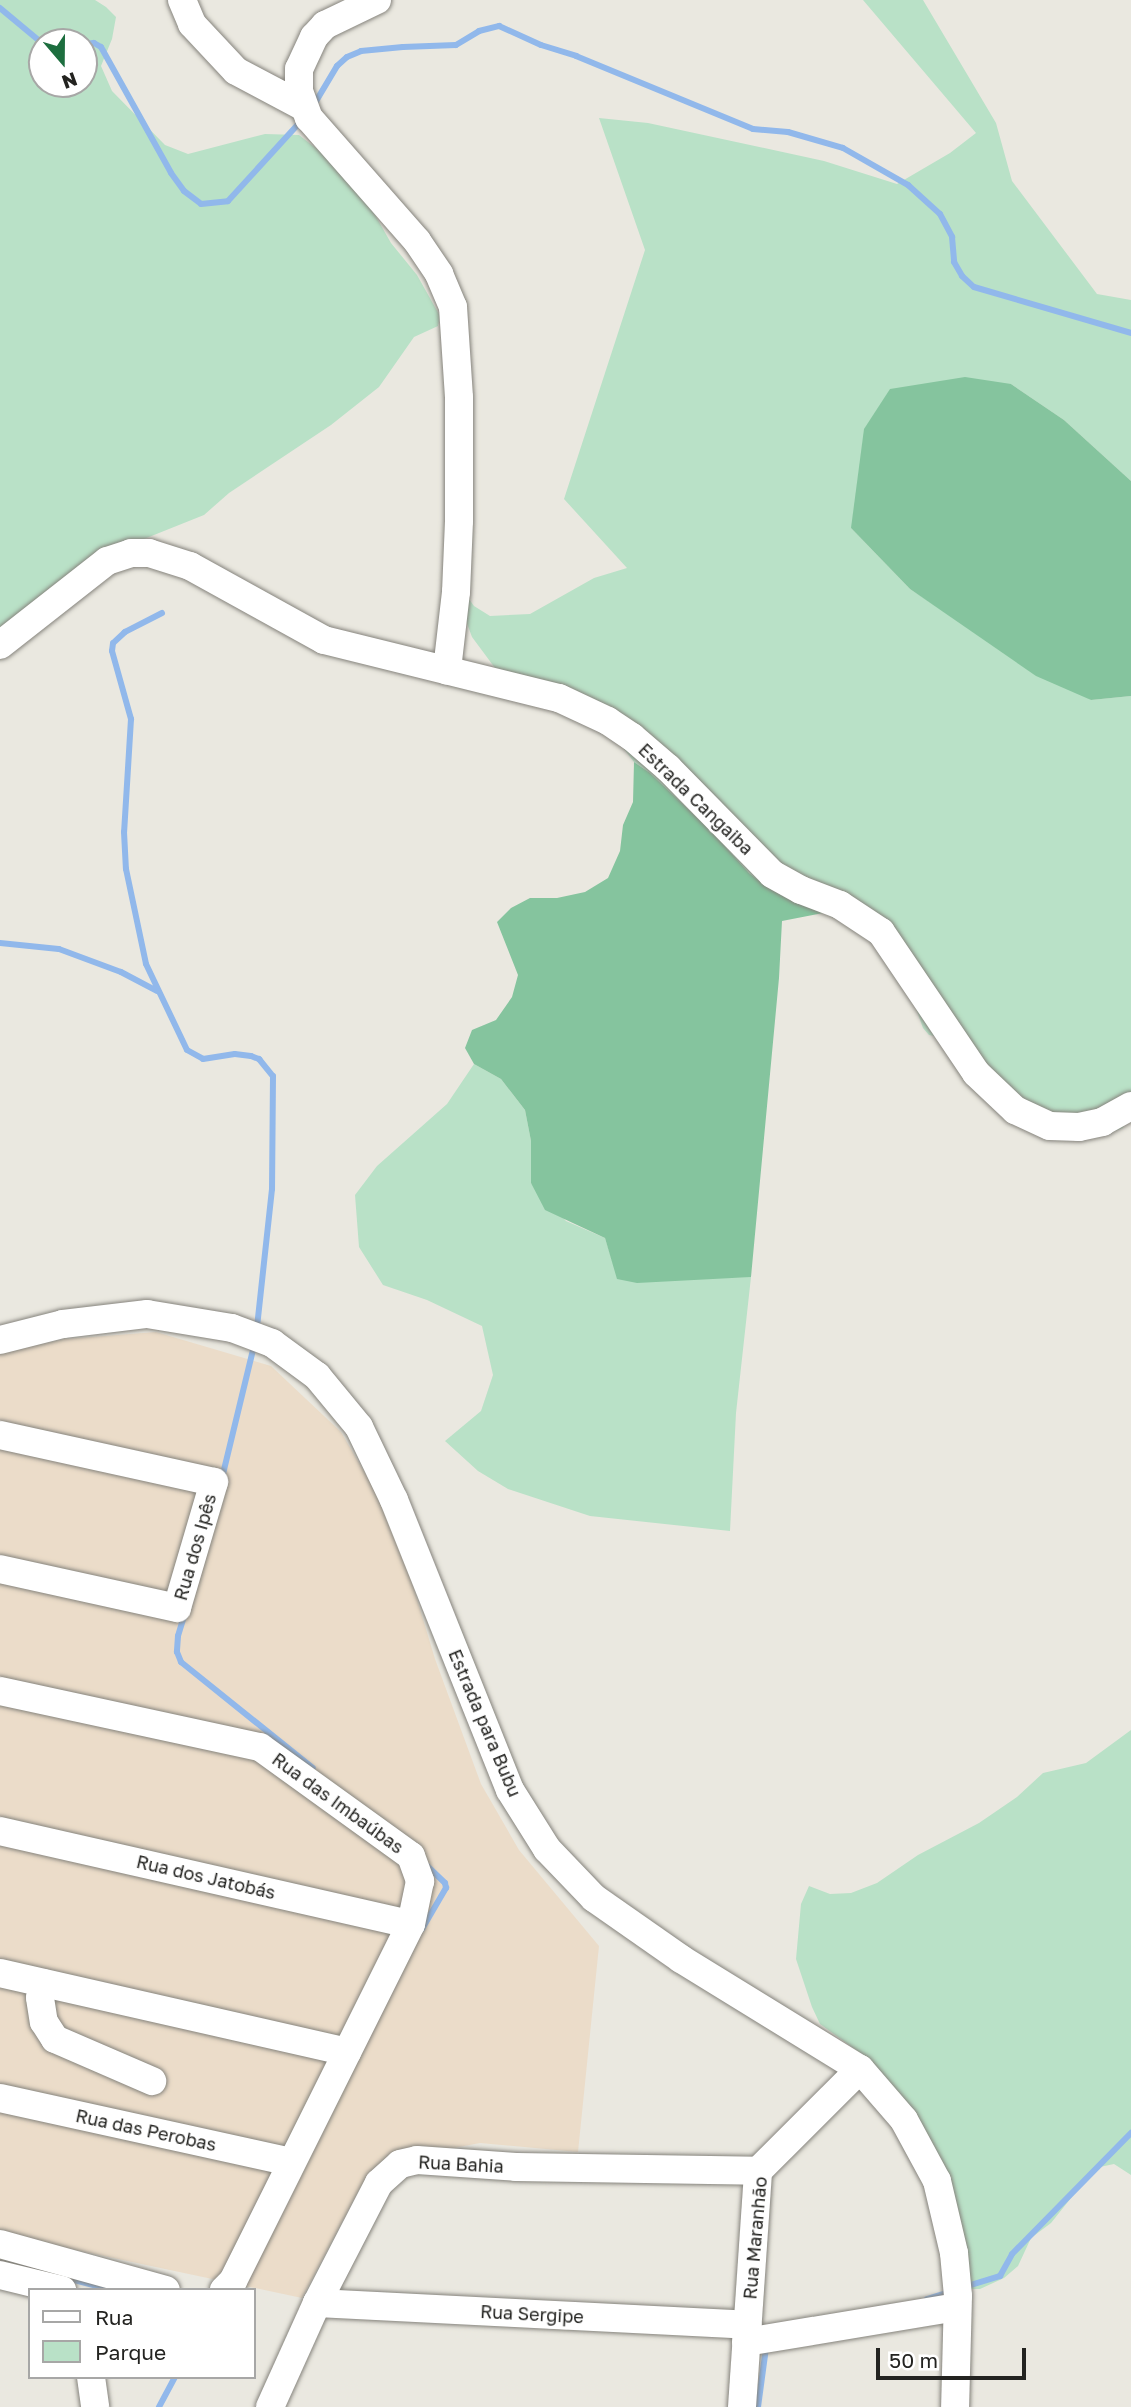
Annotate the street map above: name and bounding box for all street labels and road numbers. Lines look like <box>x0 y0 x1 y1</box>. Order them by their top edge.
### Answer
street label: Estrada Cangaiba <box>634 739 758 859</box>
street label: Rua dos Ipês <box>169 1491 221 1603</box>
street label: Estrada para Bubu <box>444 1646 526 1800</box>
street label: Rua das Imbaúbas <box>268 1748 408 1858</box>
street label: Rua dos Jatobás <box>134 1850 278 1904</box>
street label: Rua das Perobas <box>74 2105 218 2155</box>
street label: Rua Bahia <box>418 2151 504 2177</box>
street label: Rua Maranhão <box>739 2176 771 2300</box>
street label: Rua Sergipe <box>480 2301 584 2327</box>

